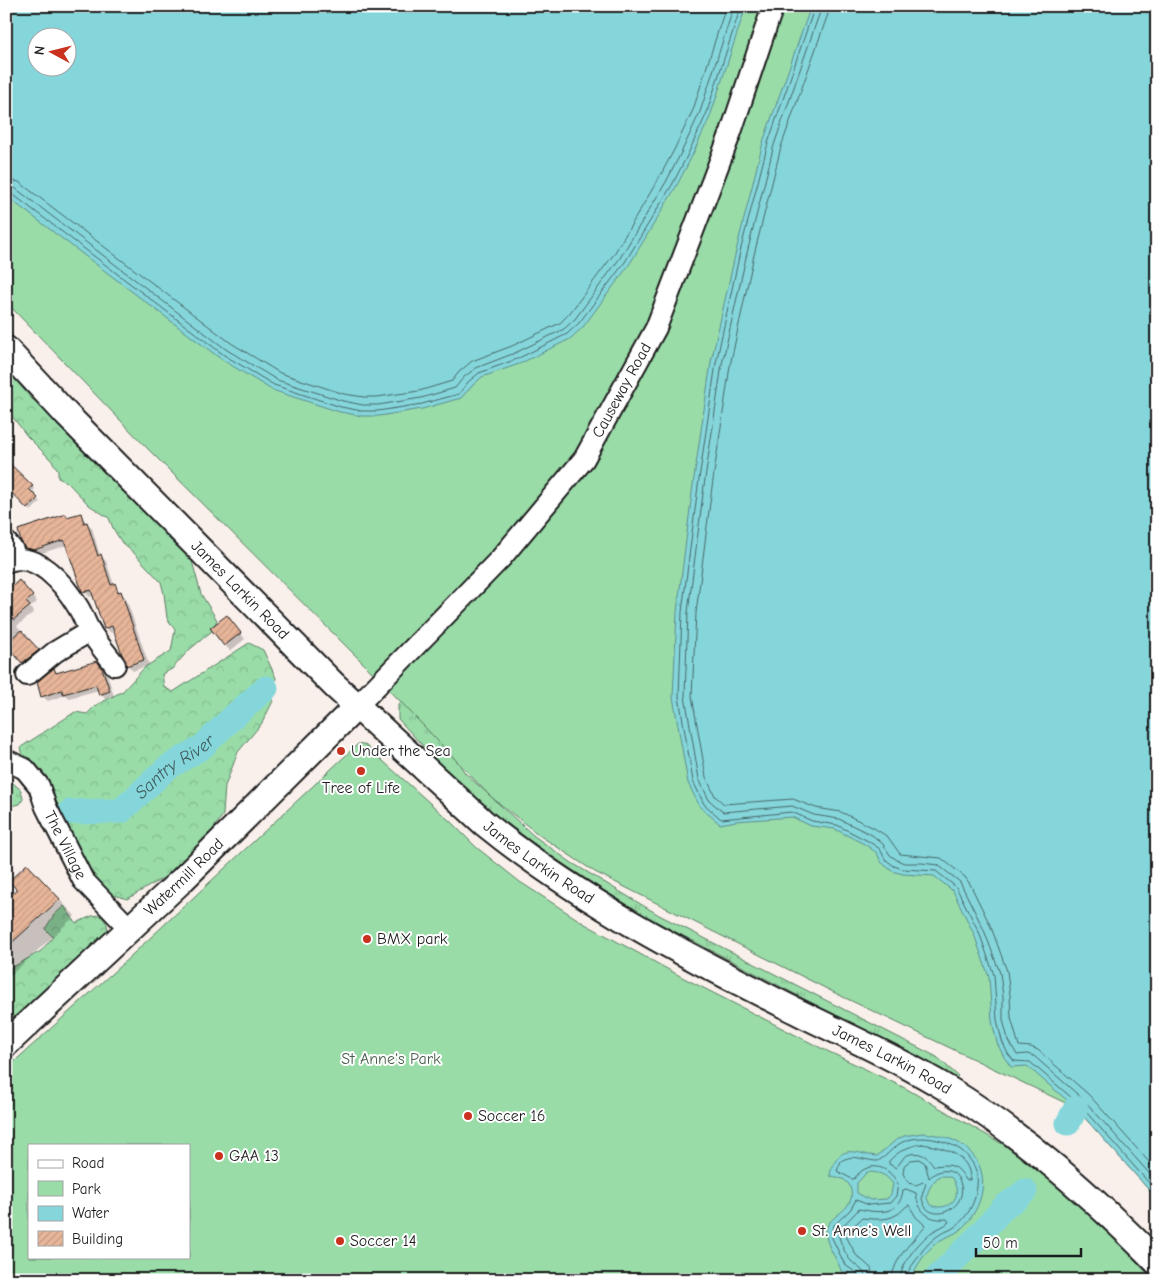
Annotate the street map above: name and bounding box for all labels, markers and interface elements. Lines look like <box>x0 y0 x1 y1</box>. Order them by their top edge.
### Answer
north arrow <box>28 28 78 78</box>
text: N <box>31 45 49 56</box>
street label: Causeway Road <box>588 340 655 441</box>
street label: James Larkin Road <box>187 537 293 643</box>
water label: Santry River <box>130 730 220 803</box>
place label: Under the Sea <box>351 742 451 760</box>
marker: Under the Sea <box>335 745 347 757</box>
marker: Tree of Life <box>355 765 367 777</box>
place label: Tree of Life <box>322 779 400 797</box>
street label: The Village <box>41 808 90 882</box>
street label: James Larkin Road <box>480 817 597 908</box>
street label: Watermill Road <box>141 835 227 920</box>
place label: BMX park <box>377 930 448 948</box>
marker: BMX park <box>361 933 373 945</box>
street label: James Larkin Road <box>830 1021 955 1098</box>
park label: St Anne's Park <box>341 1050 441 1068</box>
place label: Soccer 16 <box>478 1107 545 1125</box>
marker: Soccer 16 <box>462 1110 474 1122</box>
legend <box>28 1144 190 1258</box>
place label: GAA 13 <box>229 1147 279 1165</box>
marker: GAA 13 <box>213 1150 225 1162</box>
text: Road <box>72 1154 104 1172</box>
text: Park <box>72 1180 101 1198</box>
text: Water <box>72 1204 109 1222</box>
place label: St. Anne's Well <box>812 1222 911 1240</box>
marker: St. Anne's Well <box>796 1225 808 1237</box>
scale bar <box>976 1226 1080 1258</box>
text: Building <box>72 1230 123 1248</box>
place label: Soccer 14 <box>350 1232 416 1250</box>
text: 50 m <box>983 1234 1018 1252</box>
marker: Soccer 14 <box>334 1235 346 1247</box>

